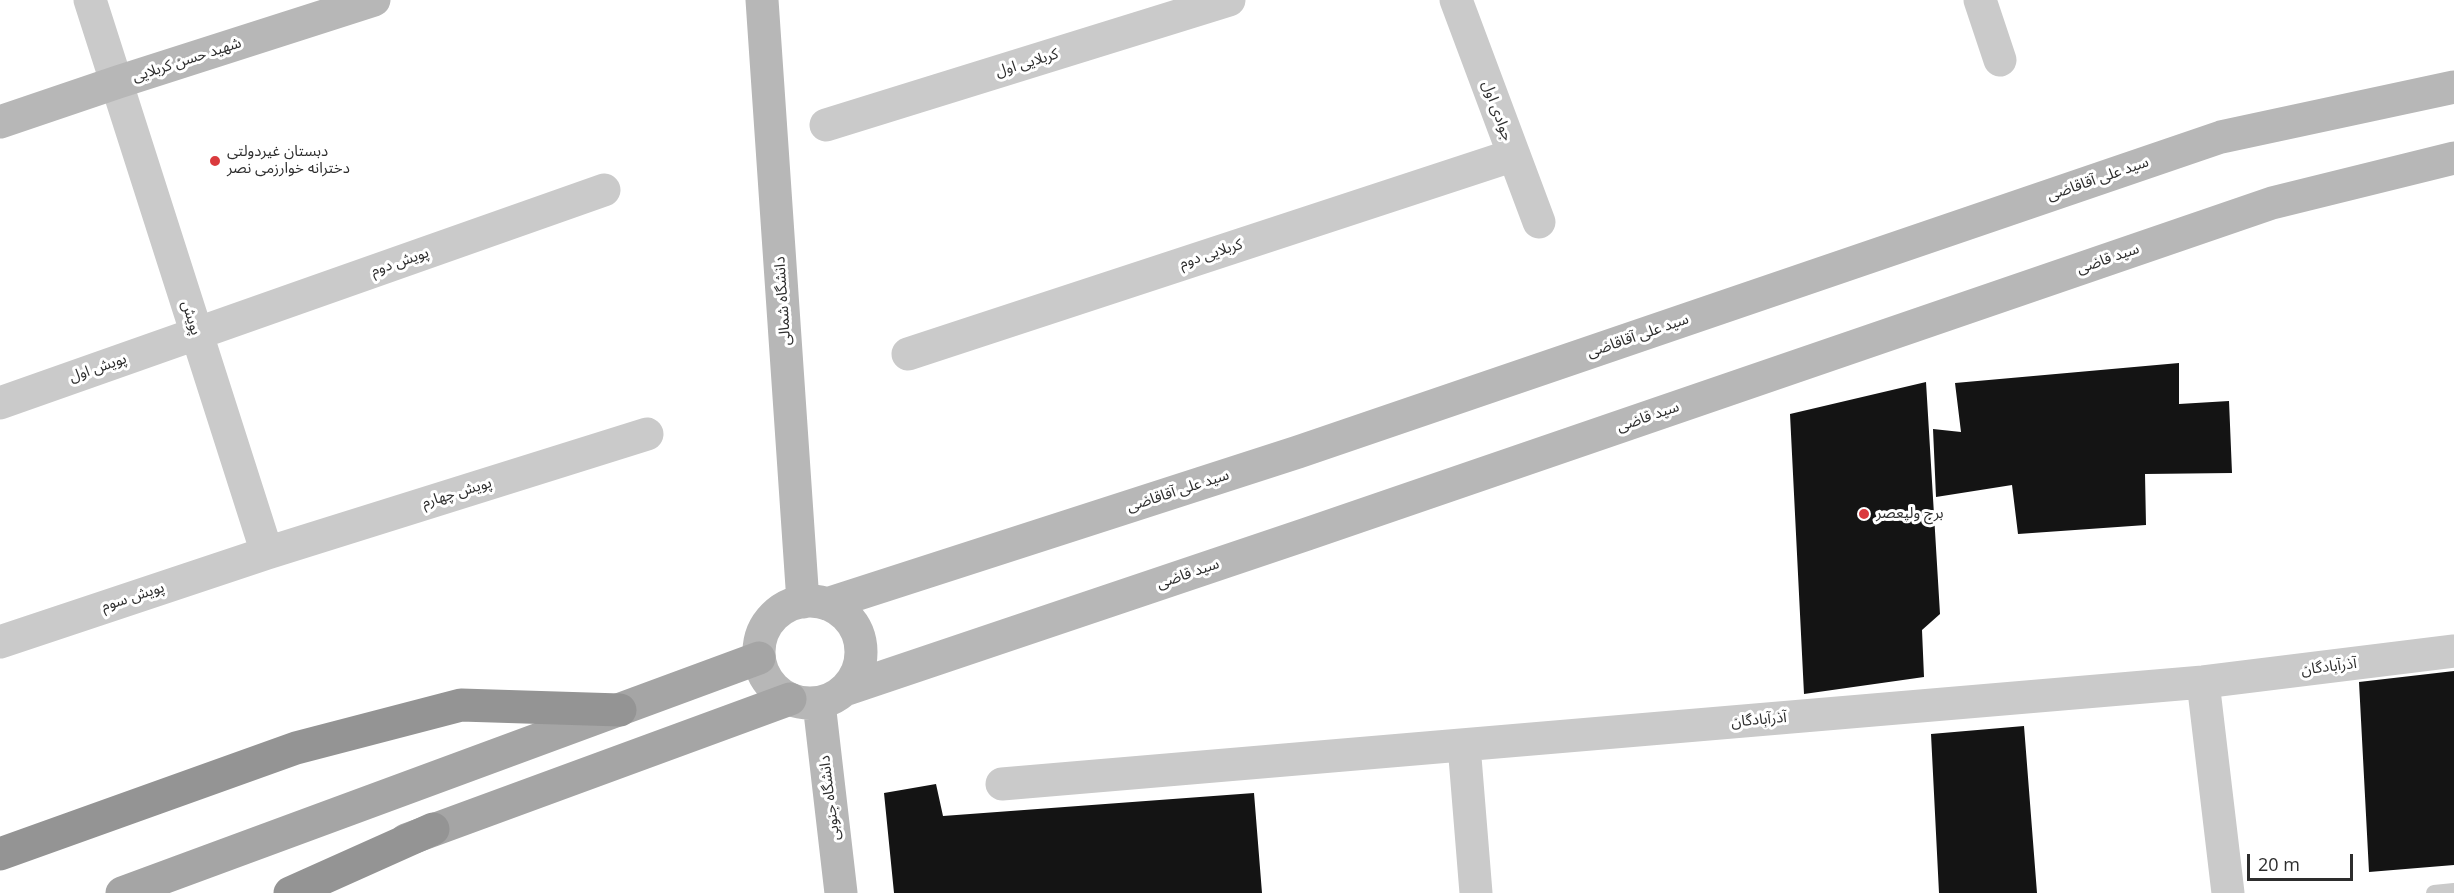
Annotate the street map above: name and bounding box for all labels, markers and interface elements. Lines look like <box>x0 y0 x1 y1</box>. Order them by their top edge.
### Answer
street label: شهید حسن کربلایی <box>130 34 244 86</box>
street label: کربلایی اول <box>993 45 1061 81</box>
street label: جوادی اول <box>1478 78 1516 144</box>
place label: دبستان غیردولتی دخترانه خوارزمی نصر <box>227 143 350 178</box>
street label: سید علی آقاقاضی <box>2045 153 2151 205</box>
marker: دبستان غیردولتی دخترانه خوارزمی نصر <box>208 154 222 168</box>
street label: کربلایی دوم <box>1177 235 1245 273</box>
street label: سید قاضی <box>2074 240 2142 278</box>
street label: پویش دوم <box>369 244 431 280</box>
street label: دانشگاه شمالی <box>771 256 795 346</box>
street label: پویش <box>177 299 205 337</box>
street label: سید علی آقاقاضی <box>1585 310 1691 362</box>
street label: پویش اول <box>67 350 129 386</box>
street label: سید قاضی <box>1614 398 1682 436</box>
street label: سید علی آقاقاضی <box>1125 466 1231 516</box>
street label: پویش چهارم <box>420 474 494 512</box>
place label: برج ولیعصر <box>1876 505 1944 523</box>
marker: برج ولیعصر <box>1857 507 1871 521</box>
street label: سید قاضی <box>1154 555 1222 593</box>
street label: پویش سوم <box>99 578 167 616</box>
street label: آذرآبادگان <box>2300 655 2358 679</box>
street label: آذرآبادگان <box>1730 709 1788 731</box>
street label: دانشگاه جنوبی <box>816 754 844 842</box>
scale bar <box>2250 842 2356 880</box>
text: 20 m <box>2258 852 2300 876</box>

